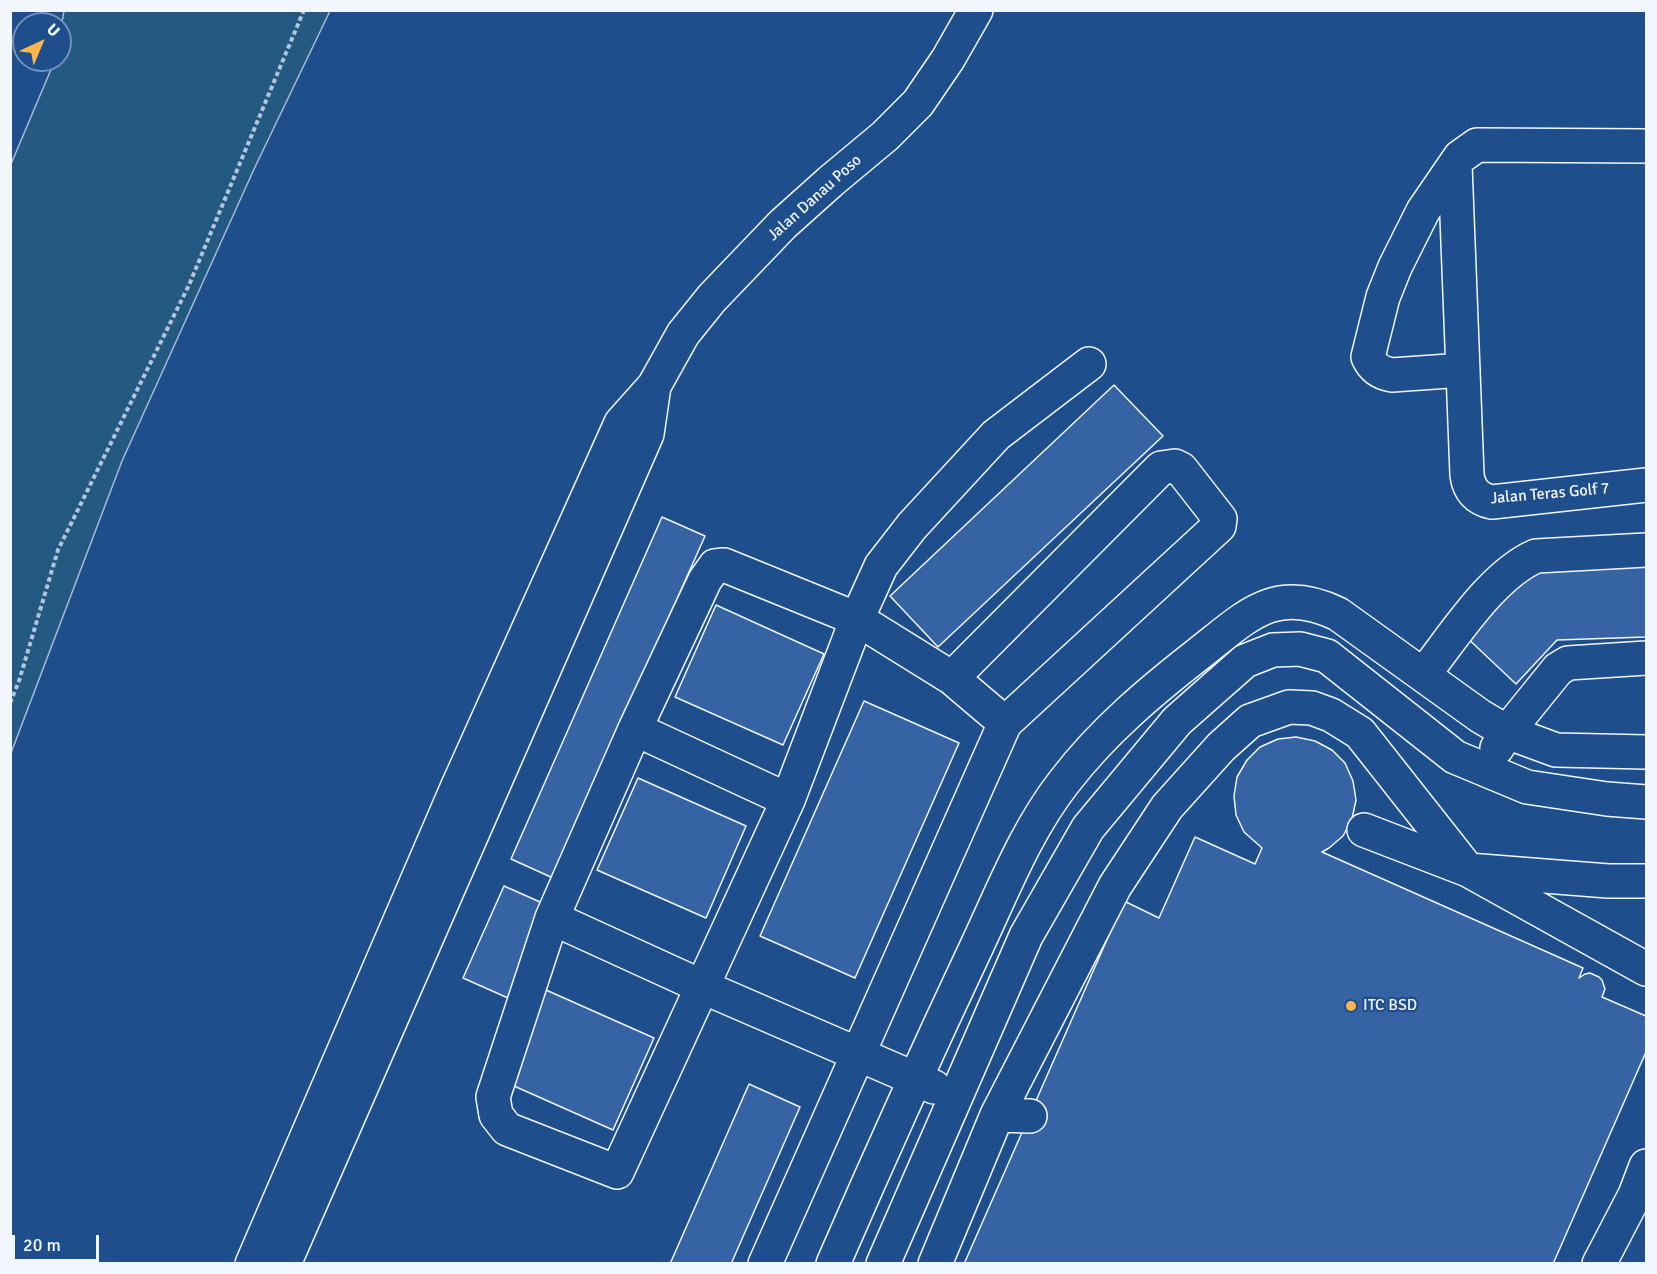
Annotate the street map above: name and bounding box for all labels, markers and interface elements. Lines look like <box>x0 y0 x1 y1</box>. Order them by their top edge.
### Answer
north arrow <box>12 12 72 72</box>
text: U <box>42 20 64 41</box>
street label: Jalan Danau Poso <box>764 151 866 245</box>
street label: Jalan Teras Golf 7 <box>1490 479 1610 509</box>
place label: ITC BSD <box>1363 996 1417 1016</box>
marker: ITC BSD <box>1344 999 1358 1013</box>
scale bar <box>15 1223 102 1261</box>
text: 20 m <box>23 1234 61 1256</box>

